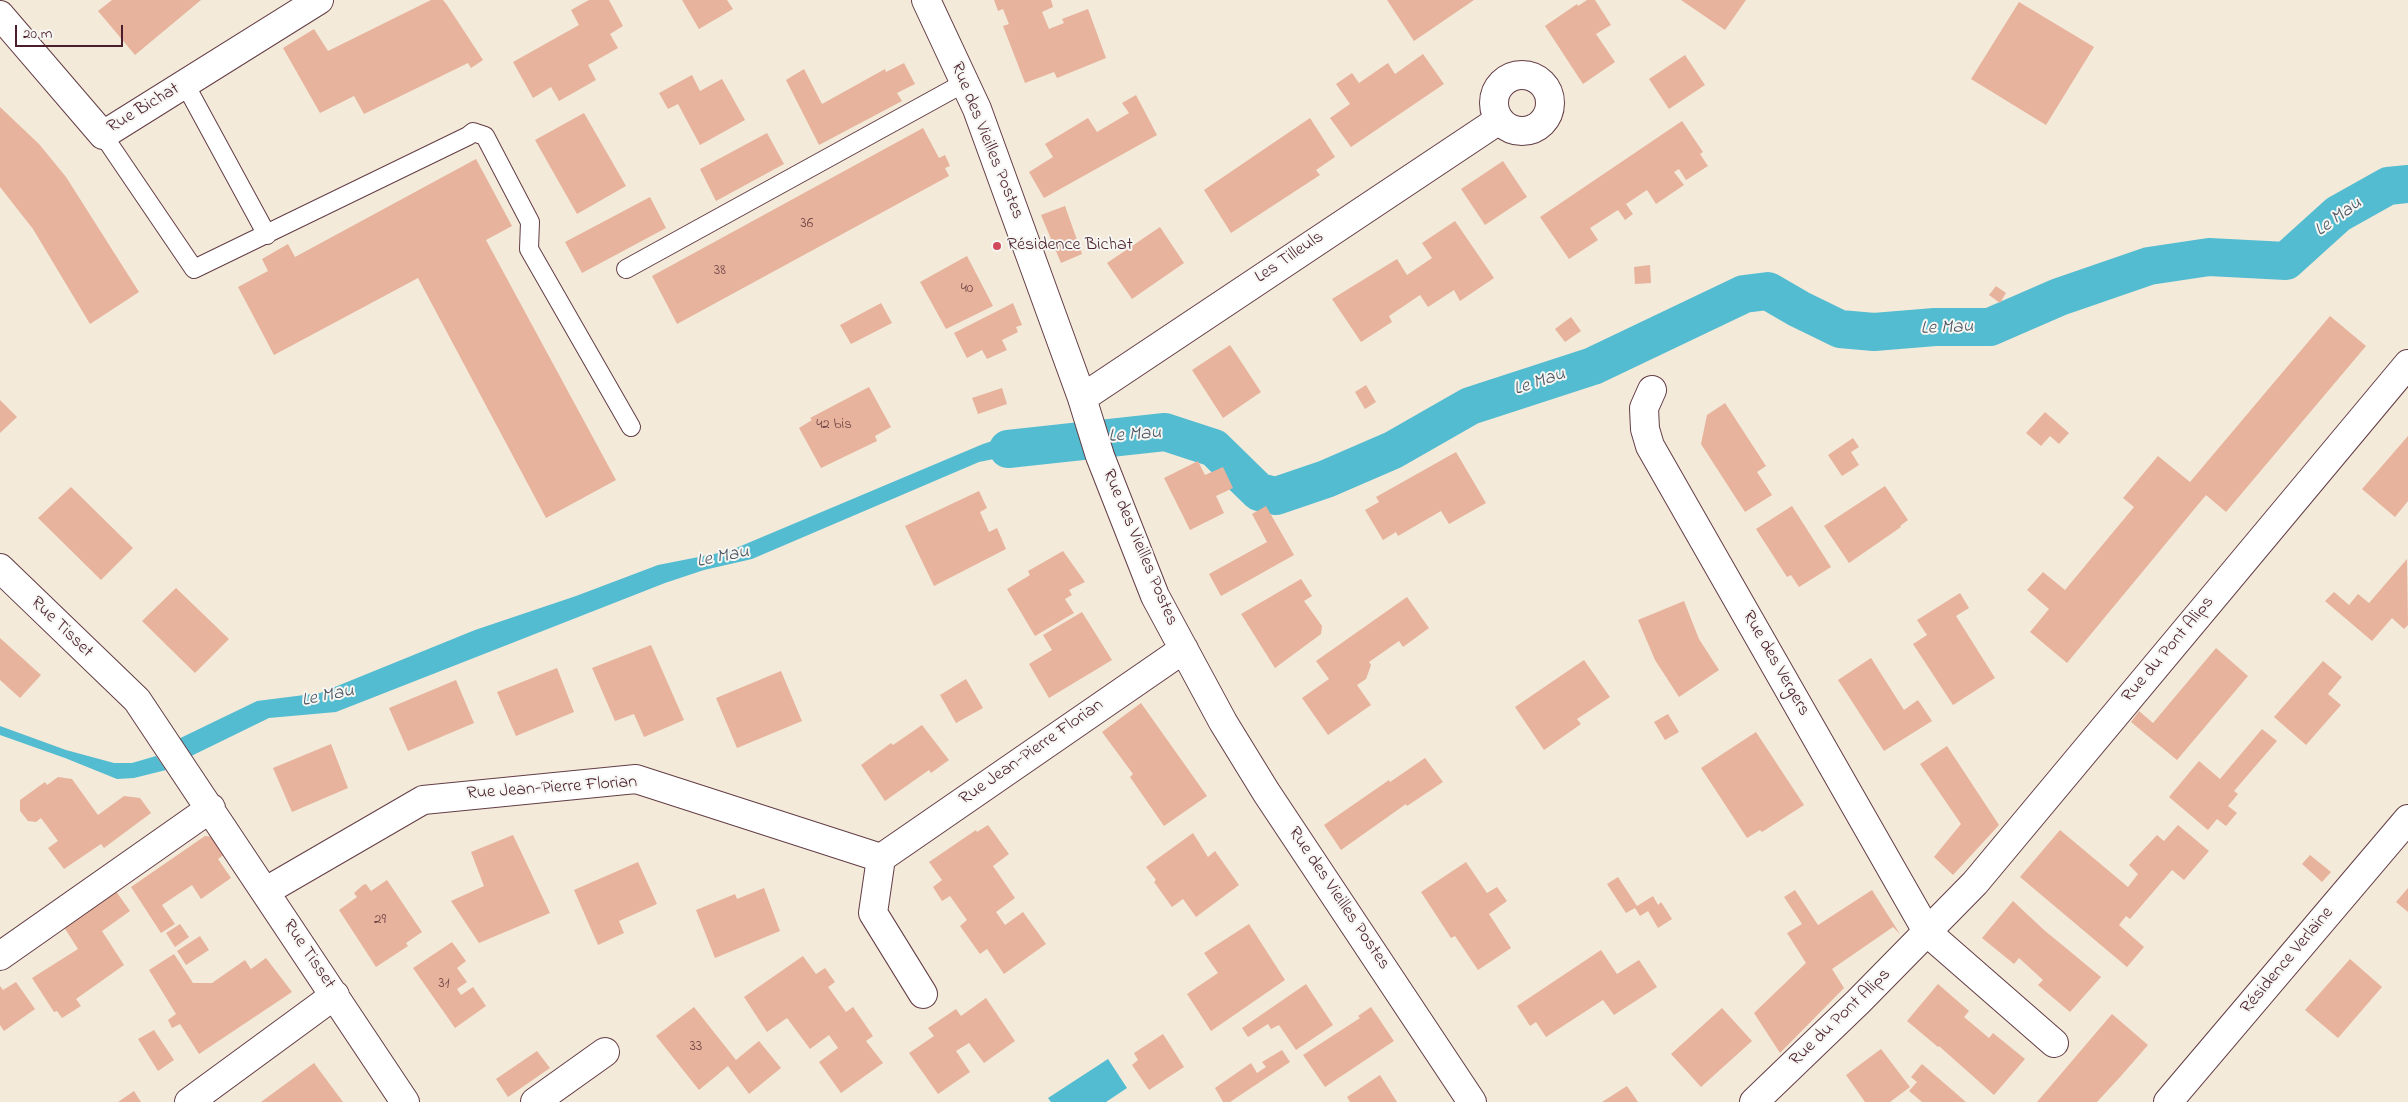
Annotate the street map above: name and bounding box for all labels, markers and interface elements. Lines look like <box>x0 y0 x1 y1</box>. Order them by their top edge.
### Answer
scale bar <box>18 15 125 47</box>
text: 20 m <box>23 23 52 45</box>
street label: Rue des Vieilles Postes <box>945 59 1027 223</box>
street label: Rue Bichat <box>104 79 184 139</box>
water label: Le Mau <box>2311 193 2367 243</box>
house number: 36 <box>801 216 813 234</box>
street label: Les Tilleuls <box>1251 227 1329 289</box>
place label: Résidence Bichat <box>1007 235 1133 257</box>
marker: Résidence Bichat <box>991 240 1003 252</box>
house number: 38 <box>714 263 726 281</box>
house number: 40 <box>961 281 973 299</box>
water label: Le Mau <box>1920 317 1974 341</box>
water label: Le Mau <box>1511 364 1569 402</box>
house number: 42 bis <box>816 417 852 435</box>
water label: Le Mau <box>1108 423 1162 449</box>
street label: Rue des Vieilles Postes <box>1096 467 1182 629</box>
water label: Le Mau <box>695 542 751 574</box>
street label: Rue du Pont Alips <box>2118 592 2220 708</box>
street label: Rue Tisset <box>25 593 97 663</box>
street label: Rue des Vergers <box>1736 608 1814 720</box>
water label: Le Mau <box>300 681 356 713</box>
street label: Rue Jean-Pierre Florian <box>956 695 1108 811</box>
street label: Rue Jean-Pierre Florian <box>466 772 638 806</box>
street label: Rue des Vieilles Postes <box>1282 824 1394 974</box>
street label: Résidence Verlaine <box>2237 903 2339 1019</box>
house number: 29 <box>374 912 386 930</box>
street label: Rue Tisset <box>277 916 339 994</box>
street label: Rue du Pont Alips <box>1786 964 1896 1072</box>
house number: 31 <box>439 976 449 994</box>
house number: 33 <box>690 1039 702 1057</box>

